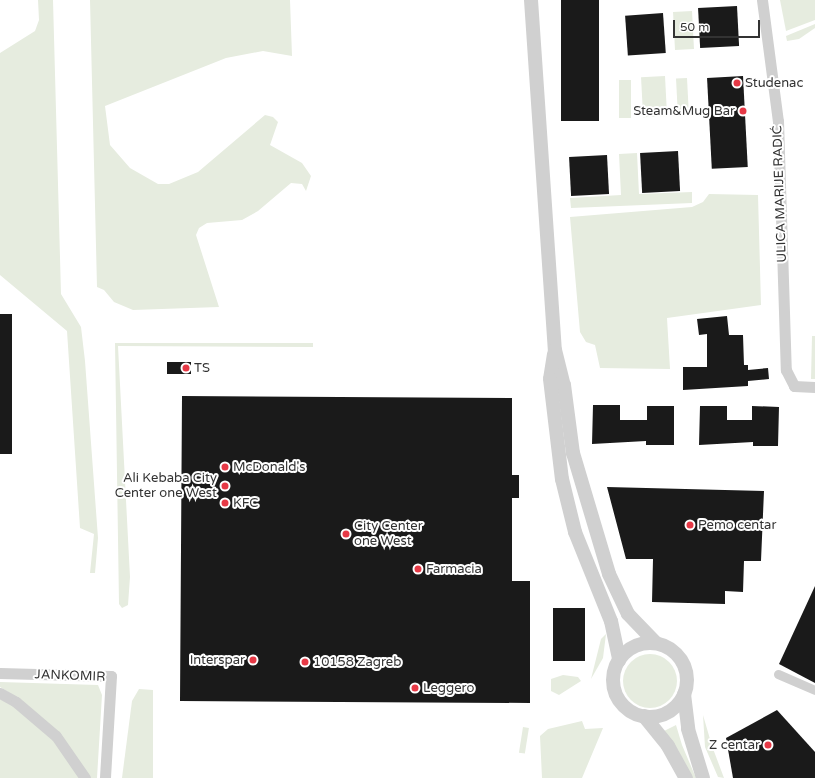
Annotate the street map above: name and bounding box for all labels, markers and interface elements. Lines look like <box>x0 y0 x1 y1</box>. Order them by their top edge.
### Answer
scale bar <box>675 12 762 38</box>
text: 50 m <box>680 20 709 34</box>
place label: Studenac <box>745 75 803 91</box>
marker: Studenac <box>732 78 742 88</box>
place label: Steam&Mug Bar <box>633 103 735 119</box>
marker: Steam&Mug Bar <box>738 106 748 116</box>
street label: ULICA MARIJE RADIĆ <box>770 125 790 263</box>
place label: TS <box>194 360 210 376</box>
marker: TS <box>181 363 191 373</box>
place label: McDonald's <box>233 459 306 475</box>
marker: McDonald's <box>220 462 230 472</box>
place label: Ali Kebaba City Center one West <box>115 471 217 502</box>
marker: Ali Kebaba City Center one West <box>220 481 230 491</box>
place label: KFC <box>233 495 258 511</box>
marker: KFC <box>220 498 230 508</box>
place label: Pemo centar <box>698 517 776 533</box>
place label: City Center one West <box>354 519 423 550</box>
marker: Pemo centar <box>685 520 695 530</box>
marker: City Center one West <box>341 529 351 539</box>
place label: Farmacia <box>426 561 482 577</box>
marker: Farmacia <box>413 564 423 574</box>
place label: Interspar <box>190 652 245 668</box>
place label: 10158 Zagreb <box>313 654 401 670</box>
marker: Interspar <box>248 655 258 665</box>
marker: 10158 Zagreb <box>300 657 310 667</box>
street label: JANKOMIR <box>34 667 106 685</box>
place label: Leggero <box>423 680 474 696</box>
marker: Leggero <box>410 683 420 693</box>
place label: Z centar <box>709 737 760 753</box>
marker: Z centar <box>763 740 773 750</box>

